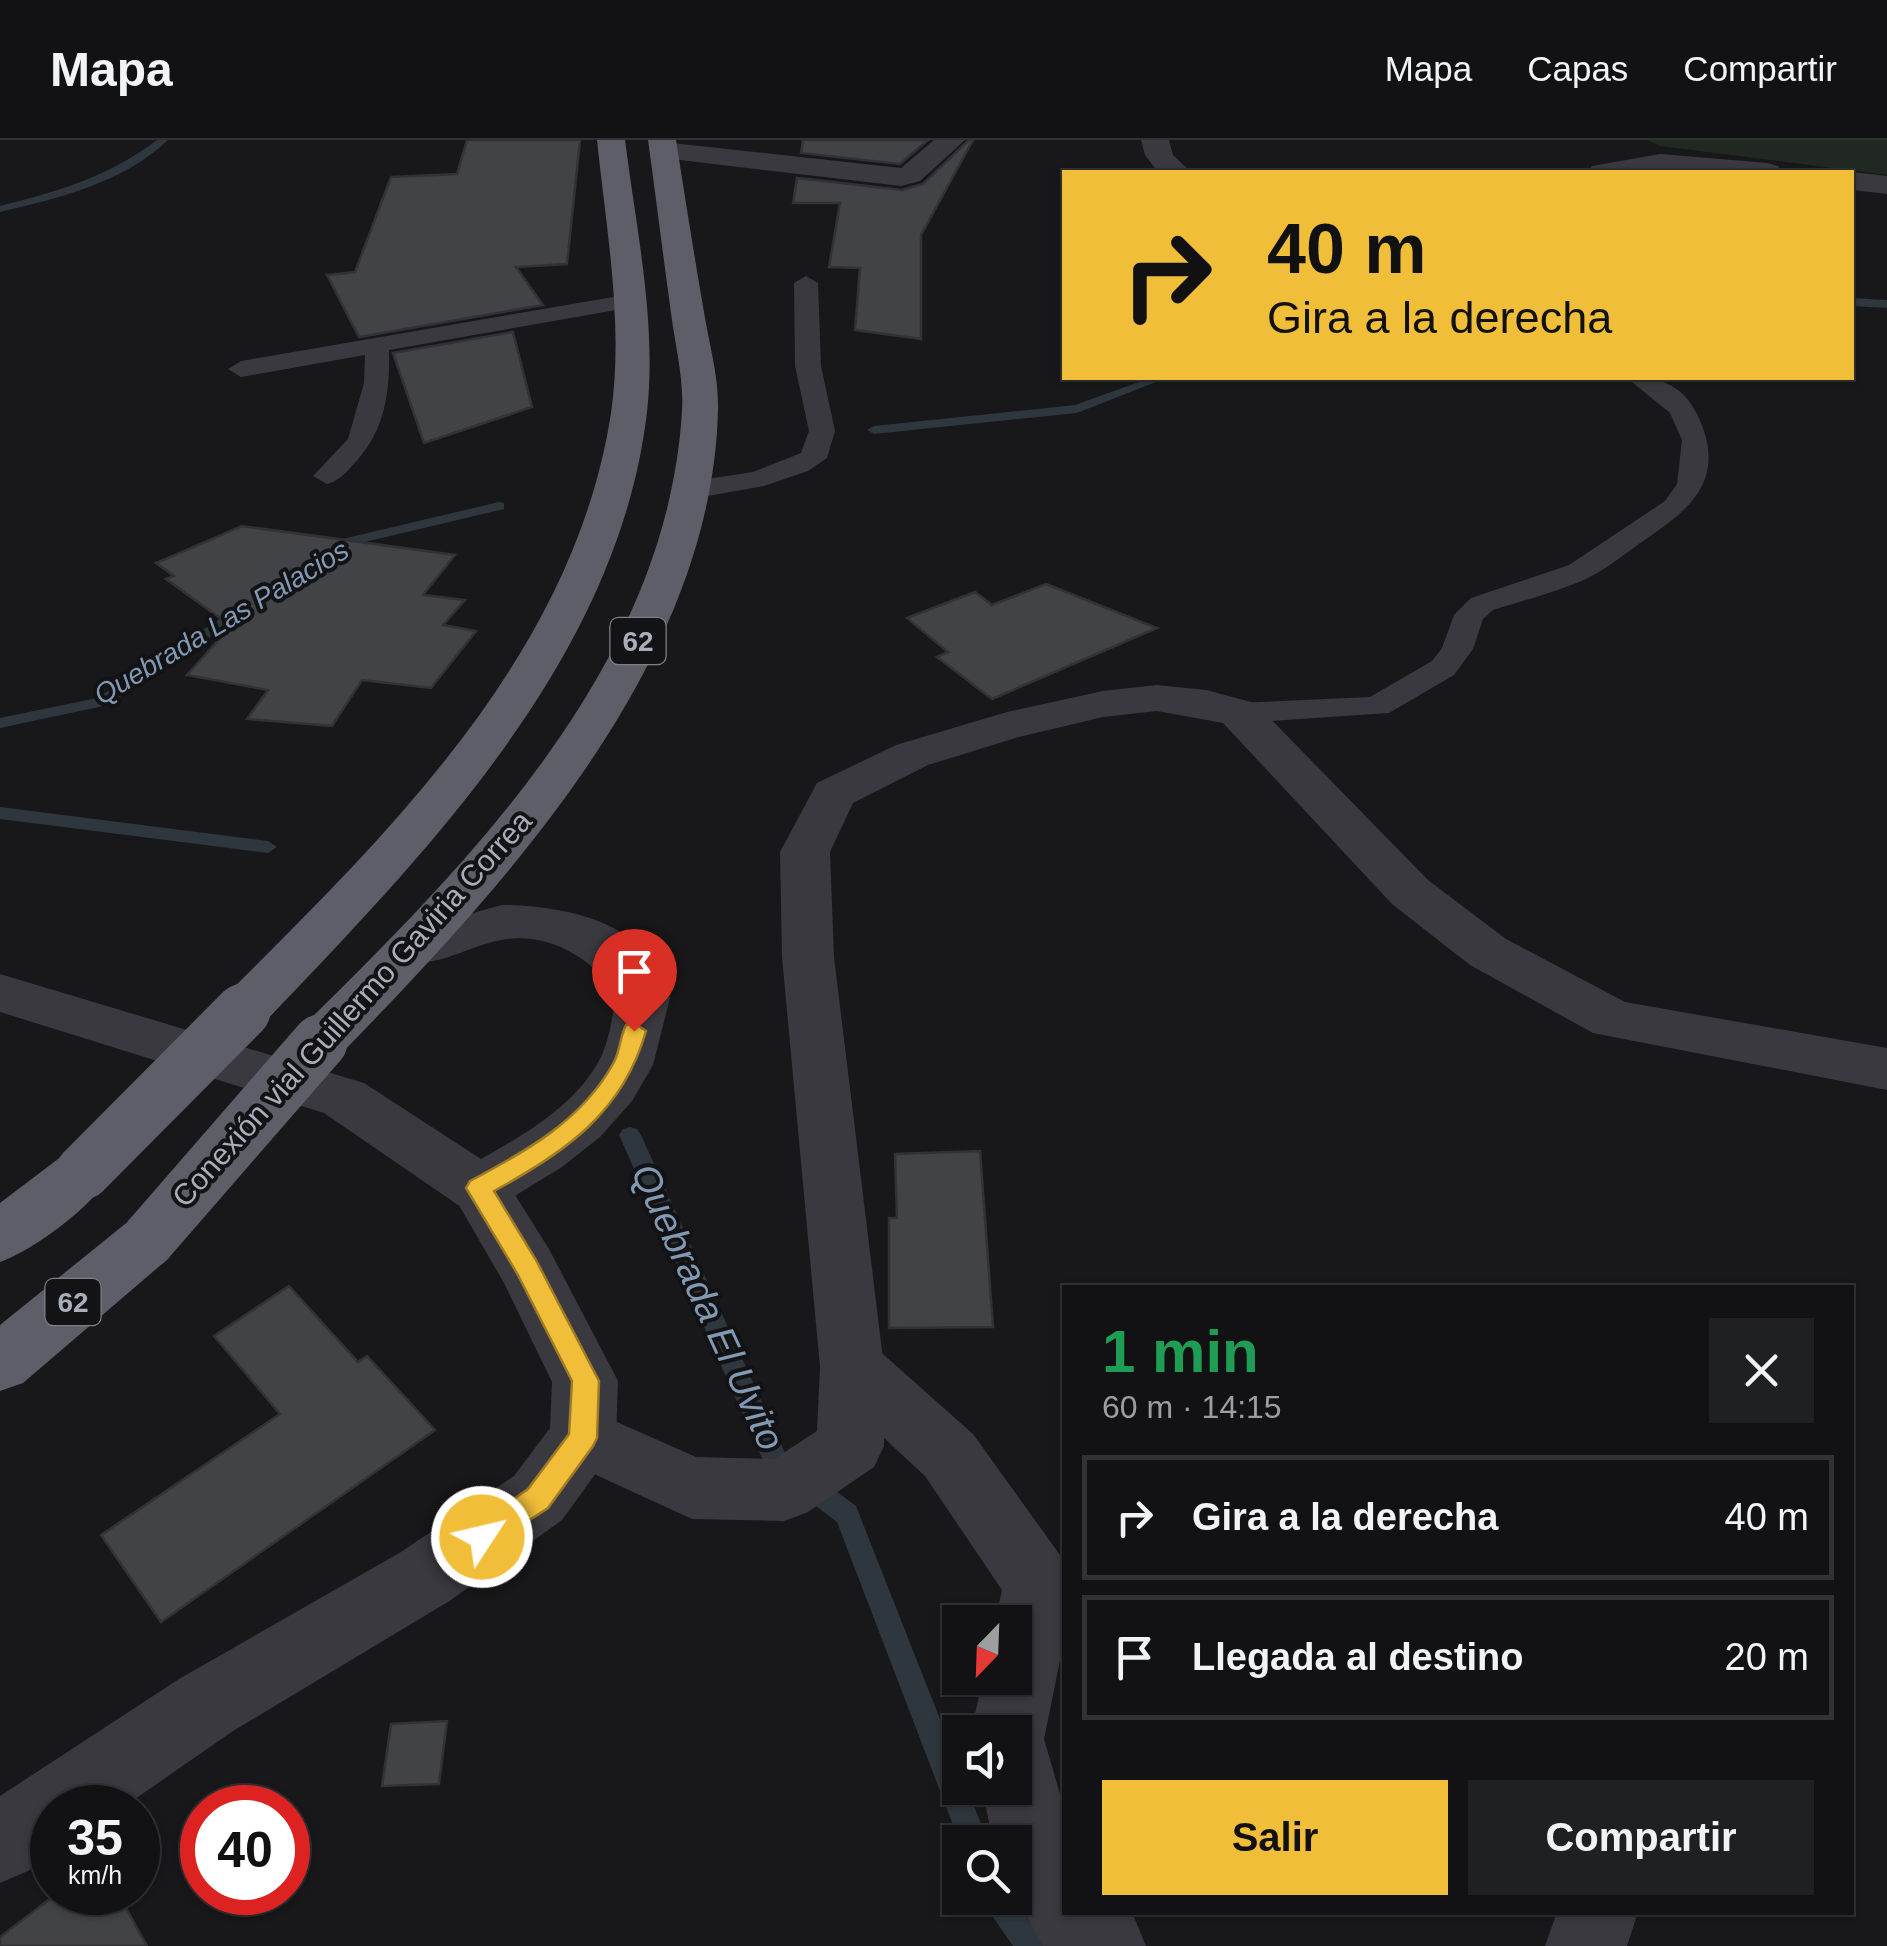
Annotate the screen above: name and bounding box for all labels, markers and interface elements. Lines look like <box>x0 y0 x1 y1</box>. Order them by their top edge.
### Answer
text: Mapa <box>50 43 173 96</box>
text: Mapa <box>1385 49 1472 88</box>
text: Capas <box>1527 49 1628 88</box>
text: Compartir <box>1683 49 1837 88</box>
icon: right <box>1102 210 1232 340</box>
text: 40 m <box>1267 210 1427 288</box>
text: Gira a la derecha <box>1267 292 1612 343</box>
water label: Quebrada Las Palacios <box>89 534 354 711</box>
road number: 62 <box>610 618 666 664</box>
street label: Conexión vial Guillermo Gaviria Correa <box>165 804 538 1213</box>
pin <box>592 929 677 1032</box>
icon: arrive <box>607 944 662 999</box>
water label: Quebrada El Uvito <box>623 1157 793 1457</box>
road number: 62 <box>46 1279 100 1325</box>
text: 1 min <box>1102 1318 1259 1385</box>
button: close <box>1709 1318 1814 1423</box>
text: 60 m · 14:15 <box>1102 1389 1282 1425</box>
position arrow <box>430 1485 534 1589</box>
icon: right <box>1107 1490 1162 1545</box>
text: Gira a la derecha <box>1192 1496 1498 1538</box>
text: 40 m <box>1725 1496 1809 1538</box>
north arrow <box>942 1605 1032 1695</box>
map controls <box>942 1605 1032 1915</box>
icon: arrive <box>1107 1630 1162 1685</box>
text: Llegada al destino <box>1192 1636 1524 1678</box>
text: 20 m <box>1725 1636 1809 1678</box>
button: sound <box>942 1715 1032 1805</box>
button: Salir <box>1102 1780 1448 1895</box>
button: Compartir <box>1468 1780 1814 1895</box>
speed limit sign: 40 <box>180 1785 310 1915</box>
text: 35 <box>67 1810 123 1866</box>
button: search <box>942 1825 1032 1915</box>
text: km/h <box>68 1861 122 1889</box>

